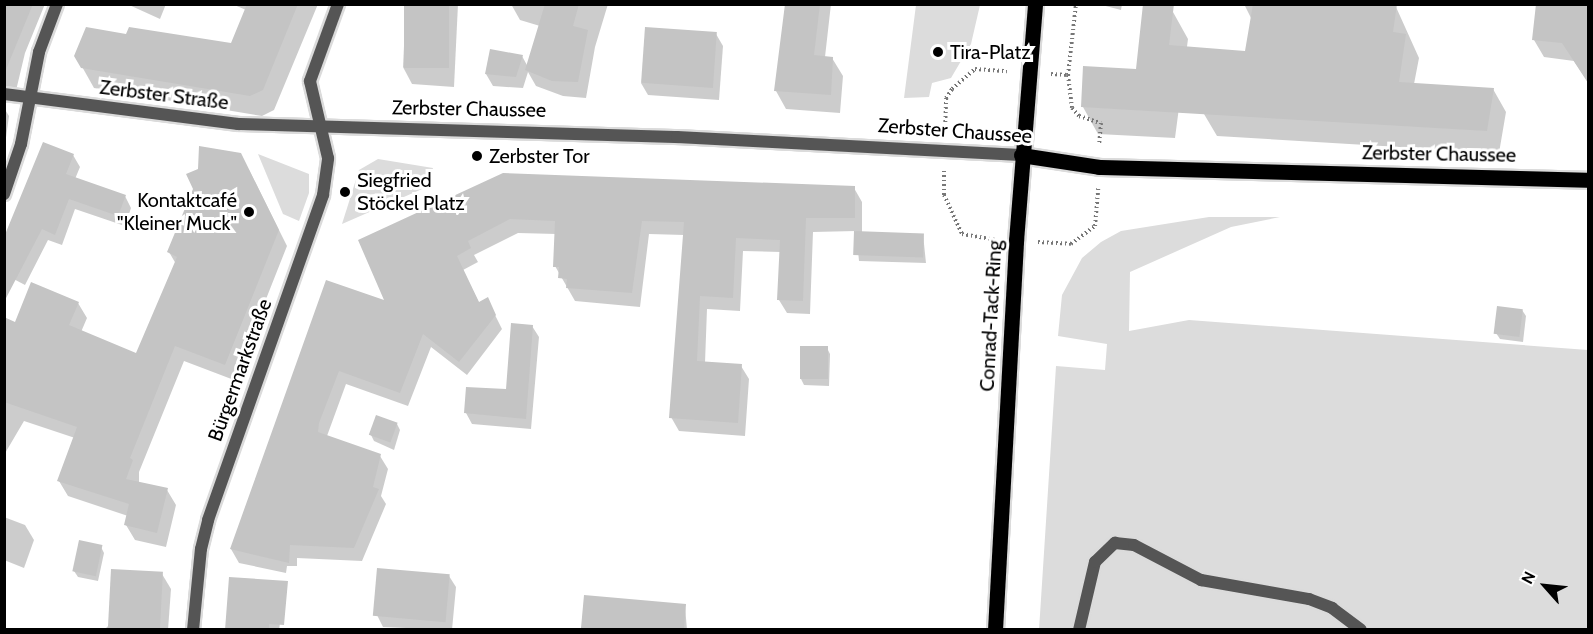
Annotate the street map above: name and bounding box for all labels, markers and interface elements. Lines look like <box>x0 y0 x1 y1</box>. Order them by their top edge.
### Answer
place label: Tira-Platz <box>950 40 1031 64</box>
marker: Tira-Platz <box>931 45 945 59</box>
street label: Zerbster Straße <box>98 75 230 115</box>
street label: Zerbster Chaussee <box>392 96 546 122</box>
street label: Zerbster Chaussee <box>877 114 1033 148</box>
street label: Zerbster Chaussee <box>1362 141 1516 167</box>
place label: Zerbster Tor <box>489 144 589 168</box>
marker: Zerbster Tor <box>470 149 484 163</box>
place label: Siegfried Stöckel Platz <box>357 168 465 215</box>
marker: Siegfried Stöckel Platz <box>338 185 352 199</box>
place label: Kontaktcafé "Kleiner Muck" <box>117 189 237 236</box>
marker: Kontaktcafé "Kleiner Muck" <box>242 205 256 219</box>
street label: Conrad-Tack-Ring <box>975 240 1007 392</box>
street label: Bürgermarkstraße <box>203 295 277 445</box>
north arrow <box>1515 556 1575 616</box>
text: N <box>1517 568 1540 587</box>

